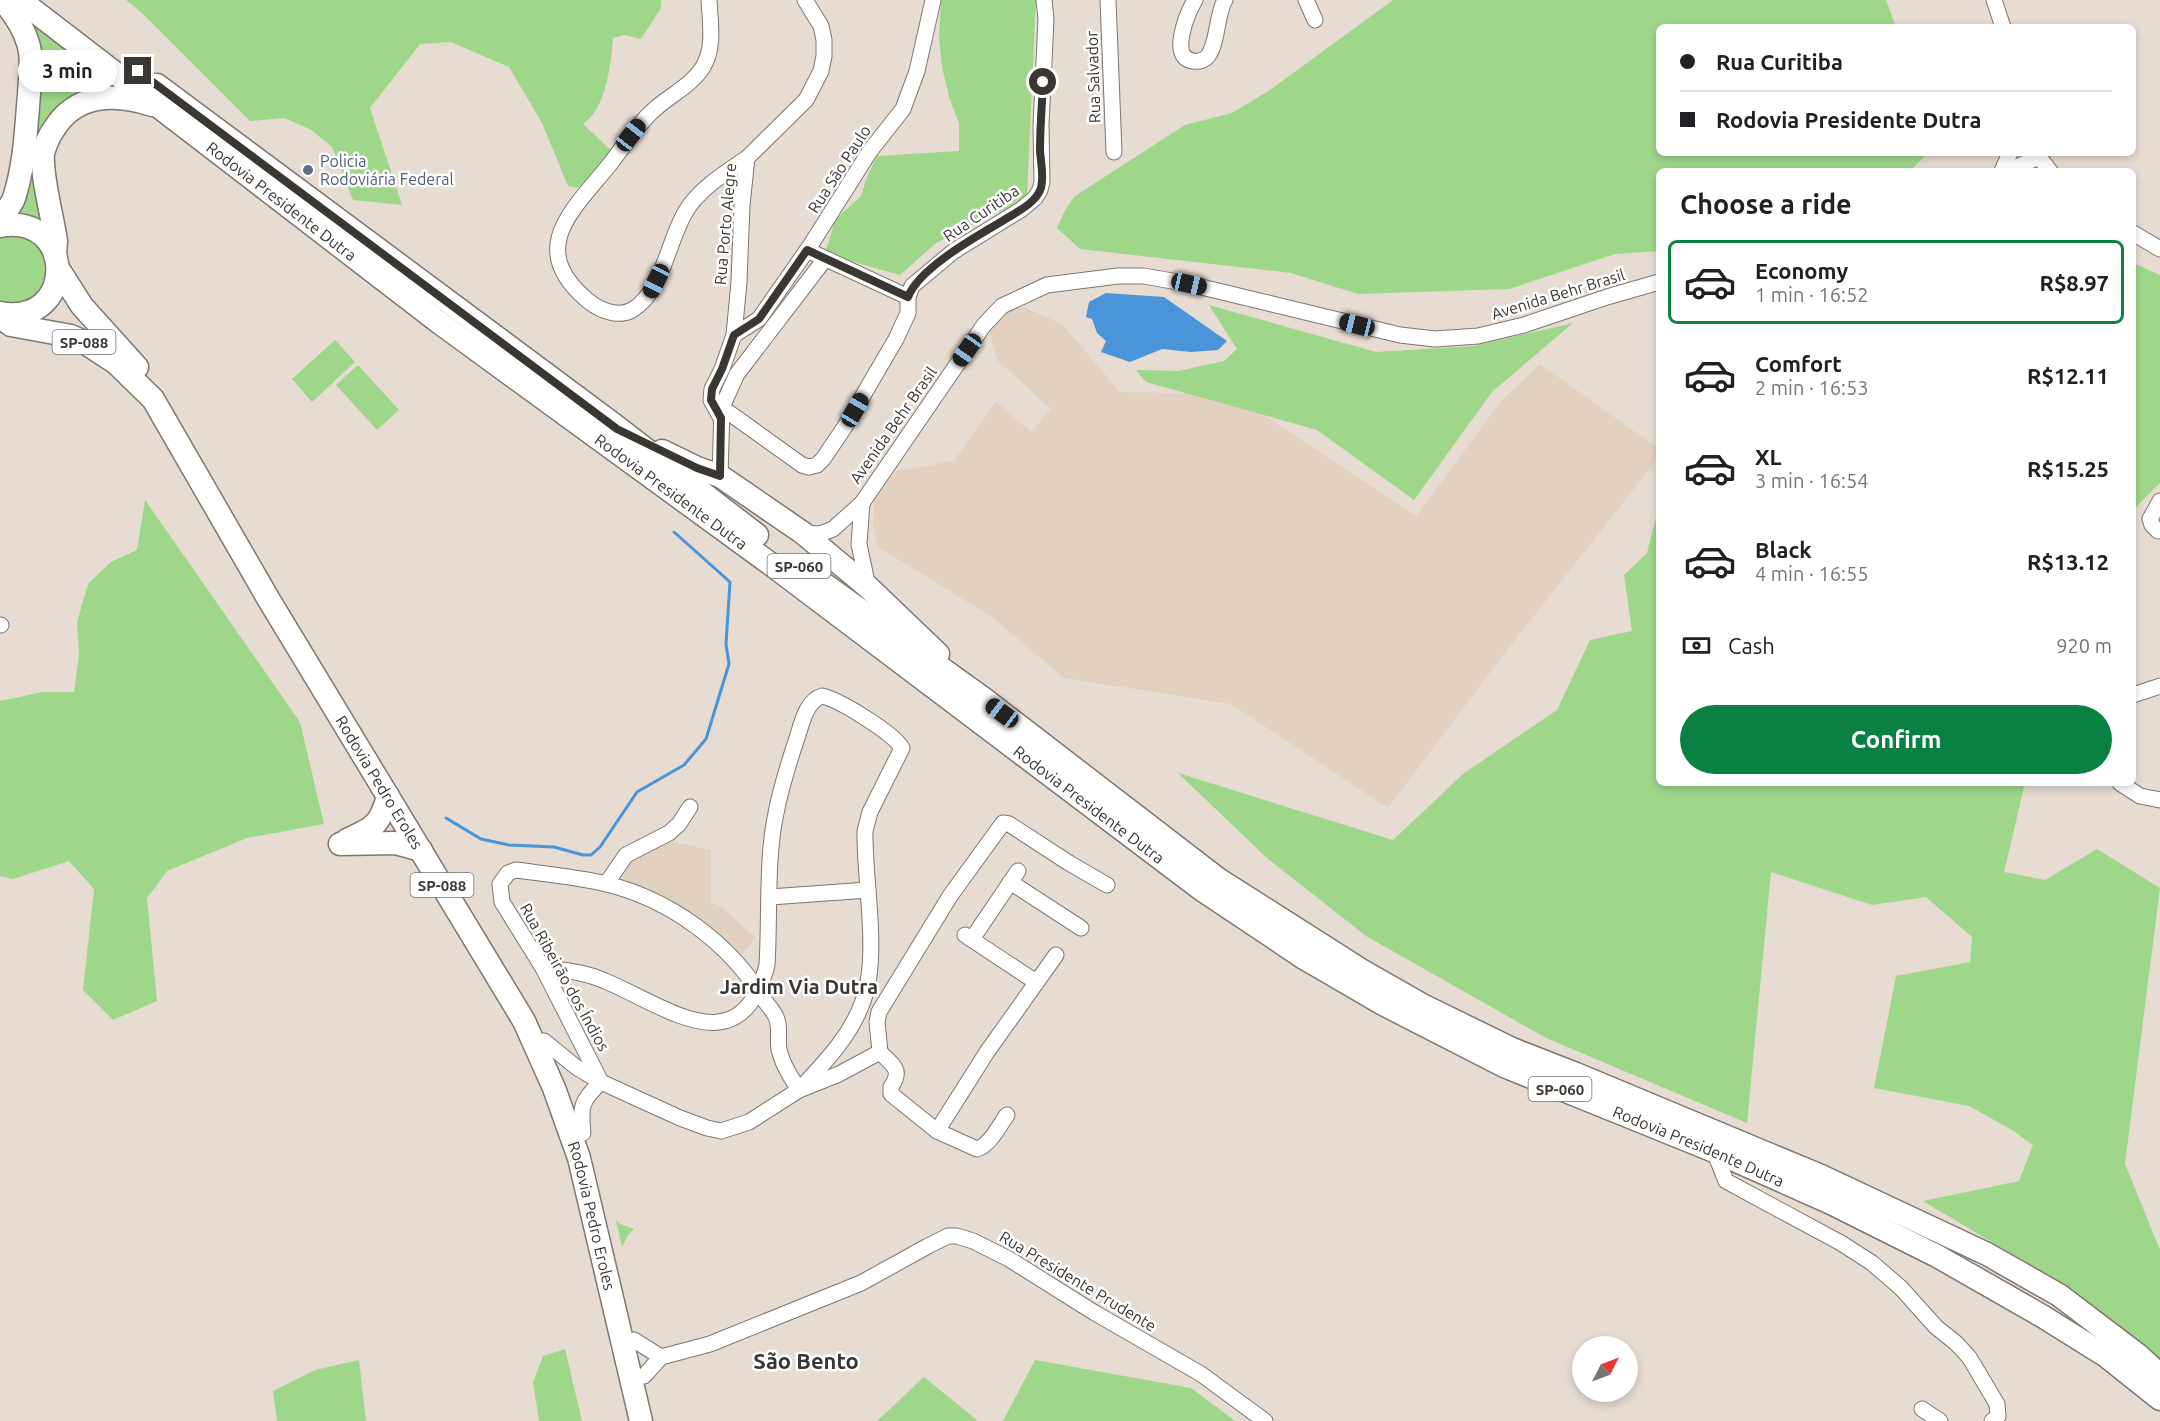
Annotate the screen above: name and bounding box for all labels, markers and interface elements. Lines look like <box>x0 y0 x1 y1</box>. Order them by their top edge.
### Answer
street label: Rua Salvador <box>1082 30 1104 124</box>
text: Rua Curitiba <box>1716 49 1843 74</box>
callout: 3 min <box>18 50 117 92</box>
route end <box>124 57 151 84</box>
text: 3 min <box>42 59 93 82</box>
route start <box>1029 68 1056 95</box>
text: Rodovia Presidente Dutra <box>1716 107 1981 132</box>
car <box>613 115 649 155</box>
street label: Rua São Paulo <box>804 122 874 216</box>
street label: Rodovia Presidente Dutra <box>203 138 360 264</box>
place label: Policia Rodoviária Federal <box>320 152 454 188</box>
street label: Rua Porto Alegre <box>711 162 739 286</box>
marker: Policia Rodoviária Federal <box>301 163 315 177</box>
street label: Rua Curitiba <box>940 181 1022 245</box>
text: Choose a ride <box>1680 189 1852 219</box>
icon: car <box>1683 255 1737 309</box>
text: Economy <box>1755 258 1848 283</box>
car <box>640 261 672 301</box>
street label: Avenida Behr Brasil <box>1489 265 1627 323</box>
text: R$8.97 <box>2040 270 2109 295</box>
car <box>1169 271 1209 297</box>
text: 1 min · 16:52 <box>1755 283 1869 306</box>
car <box>1337 312 1377 338</box>
road number: SP-088 <box>52 330 116 354</box>
car <box>949 330 985 370</box>
icon: car <box>1683 348 1737 402</box>
text: Comfort <box>1755 351 1842 376</box>
street label: Avenida Behr Brasil <box>846 363 940 487</box>
text: R$12.11 <box>2027 363 2109 388</box>
text: 2 min · 16:53 <box>1755 376 1869 399</box>
car <box>838 390 872 430</box>
street label: Rodovia Presidente Dutra <box>592 430 751 553</box>
icon: car <box>1683 441 1737 495</box>
text: XL <box>1755 444 1782 469</box>
text: R$15.25 <box>2027 456 2109 481</box>
text: 3 min · 16:54 <box>1755 469 1869 492</box>
icon: car <box>1683 534 1737 588</box>
text: Black <box>1755 537 1812 562</box>
text: R$13.12 <box>2027 549 2109 574</box>
road number: SP-060 <box>768 554 830 578</box>
text: 4 min · 16:55 <box>1755 562 1869 585</box>
icon: cash <box>1680 629 1713 662</box>
text: Cash <box>1728 633 1775 658</box>
text: 920 m <box>2056 634 2112 657</box>
car <box>982 695 1022 731</box>
button: Confirm <box>1680 705 2112 774</box>
street label: Rodovia Pedro Eroles <box>332 712 427 852</box>
street label: Rodovia Presidente Dutra <box>1010 742 1168 867</box>
road number: SP-088 <box>410 873 474 897</box>
street label: Rua Ribeirão dos Índios <box>517 899 615 1054</box>
district label: Jardim Via Dutra <box>720 975 878 998</box>
road number: SP-060 <box>1528 1077 1592 1101</box>
street label: Rodovia Presidente Dutra <box>1610 1102 1787 1190</box>
street label: Rodovia Pedro Eroles <box>565 1139 619 1292</box>
street label: Rua Presidente Prudente <box>996 1227 1160 1335</box>
north arrow <box>1572 1336 1638 1402</box>
map controls <box>1572 1336 1638 1402</box>
district label: São Bento <box>753 1348 859 1373</box>

